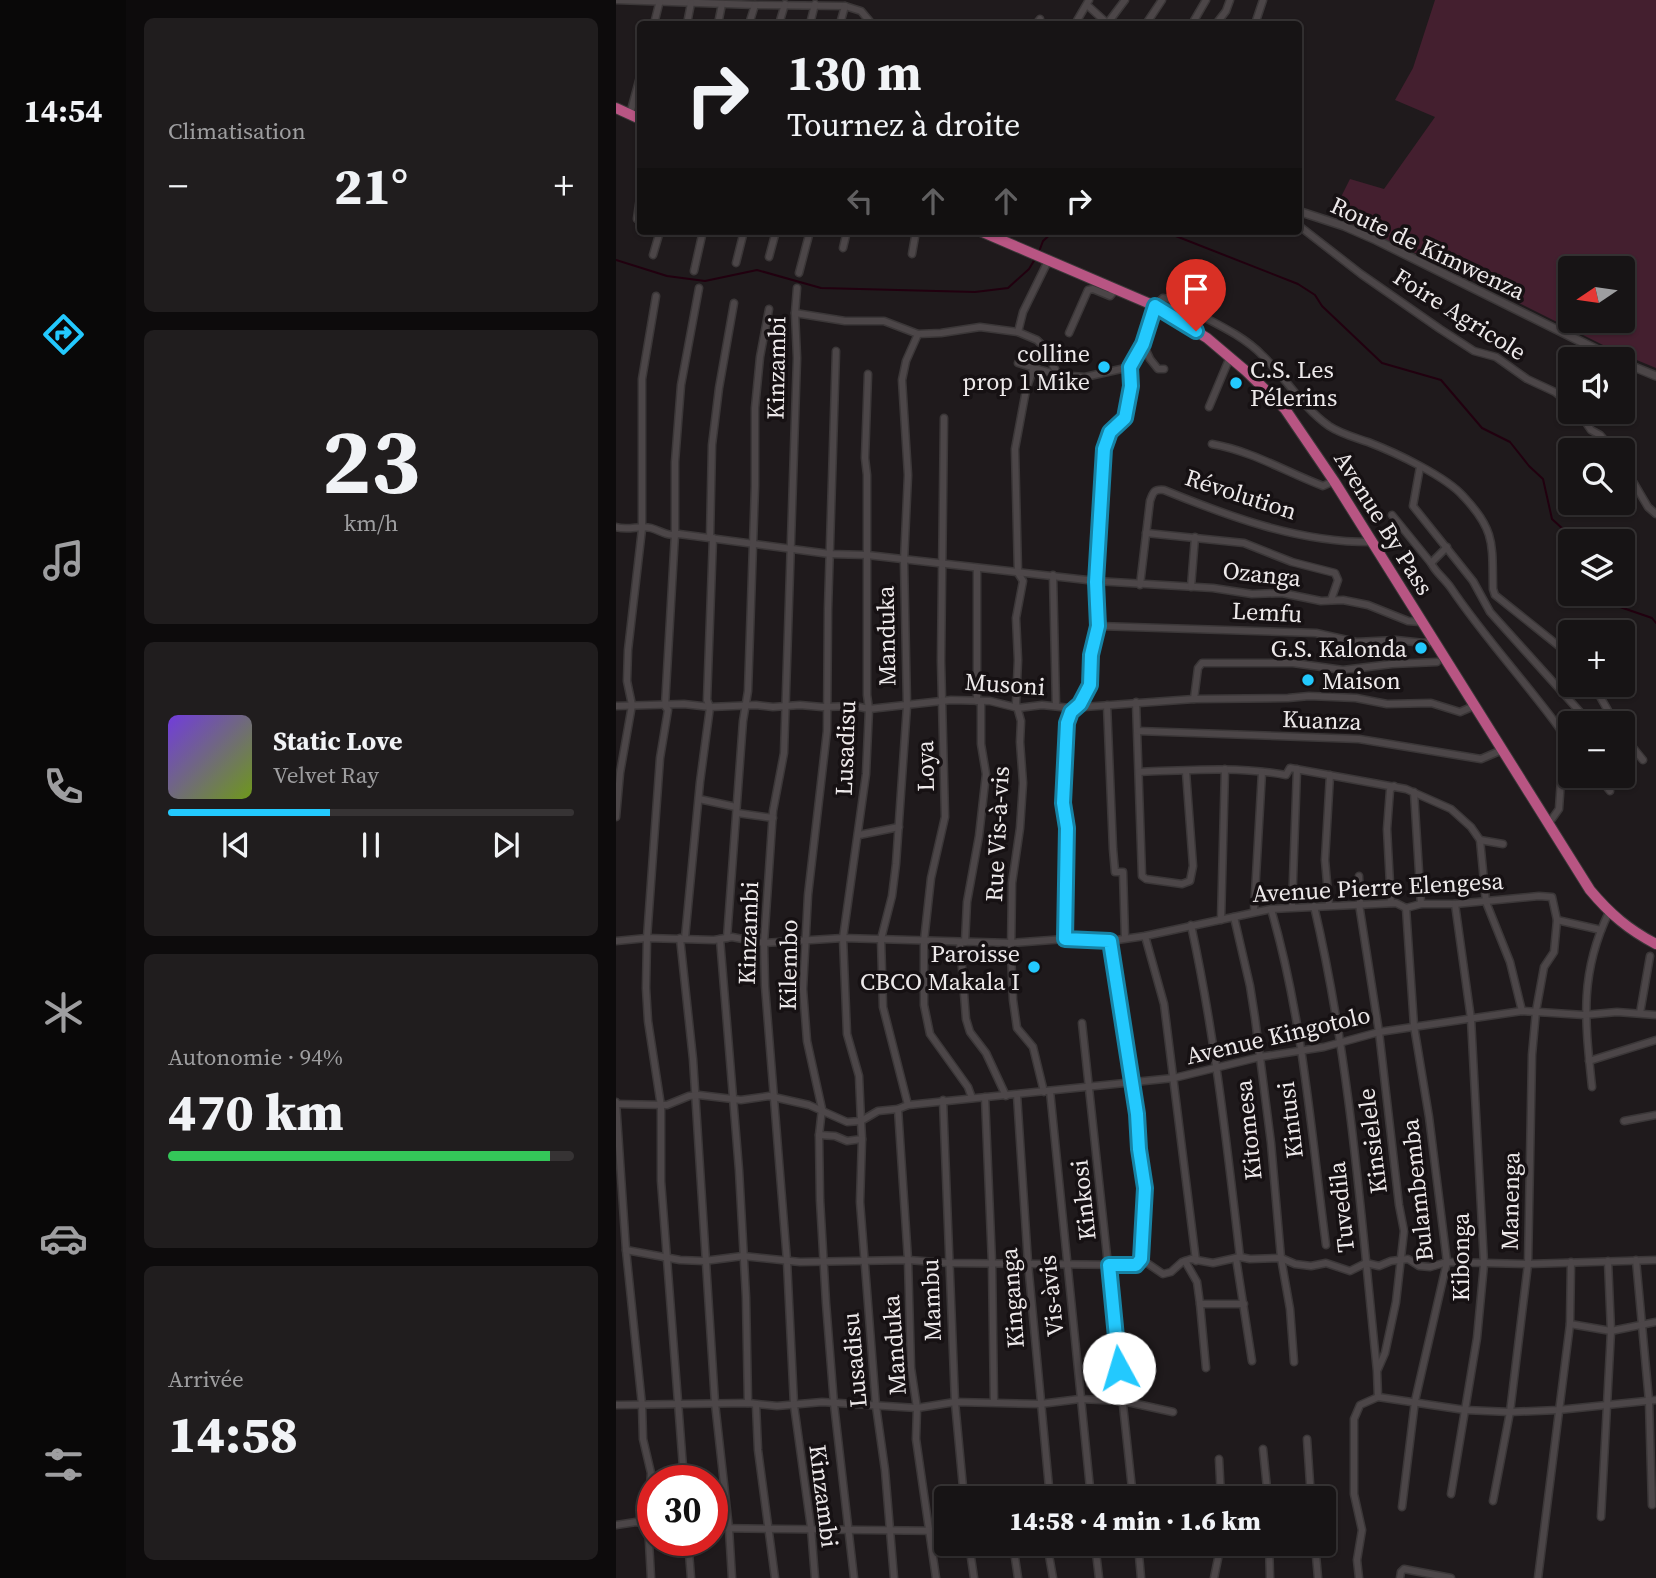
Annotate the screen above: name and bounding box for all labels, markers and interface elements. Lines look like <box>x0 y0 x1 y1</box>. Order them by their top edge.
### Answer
text: 130 m <box>787 39 922 106</box>
icon: right <box>672 49 763 140</box>
text: 14:54 <box>24 89 102 133</box>
text: Tournez à droite <box>787 103 1020 147</box>
text: Climatisation <box>168 115 306 147</box>
text: 21° <box>334 150 408 221</box>
text: − <box>168 160 188 212</box>
text: + <box>554 160 574 212</box>
icon: left <box>841 182 879 220</box>
icon: ahead <box>914 182 952 220</box>
icon: ahead <box>987 182 1025 220</box>
icon: right <box>1060 182 1098 220</box>
street label: Route de Kimwenza <box>1325 188 1531 308</box>
north arrow <box>1558 256 1634 332</box>
map controls <box>1558 256 1635 788</box>
pin <box>1166 259 1226 331</box>
street label: Foire Agricole <box>1387 260 1533 368</box>
icon: arrive <box>1177 270 1215 308</box>
icon: directions <box>39 310 88 359</box>
street label: Kinzambi <box>759 316 793 420</box>
place label: colline prop 1 Mike <box>962 337 1090 398</box>
button: sound <box>1558 347 1635 424</box>
place label: C.S. Les Pélerins <box>1250 353 1337 414</box>
marker: colline prop 1 Mike <box>1096 359 1112 375</box>
marker: C.S. Les Pélerins <box>1228 375 1244 391</box>
text: 23 <box>322 399 420 523</box>
button: search <box>1558 438 1635 515</box>
street label: Avenue By Pass <box>1326 445 1442 601</box>
street label: Révolution <box>1181 460 1301 528</box>
text: km/h <box>344 507 398 539</box>
button: layers <box>1558 529 1635 606</box>
icon: music <box>39 536 88 585</box>
street label: Ozanga <box>1221 553 1304 595</box>
street label: Manduka <box>869 585 903 687</box>
street label: Lemfu <box>1231 594 1303 630</box>
button: + <box>1558 620 1635 697</box>
place label: G.S. Kalonda <box>1271 632 1408 665</box>
marker: G.S. Kalonda <box>1413 640 1429 656</box>
place label: Maison <box>1322 664 1401 697</box>
street label: Musoni <box>964 665 1046 703</box>
marker: Maison <box>1300 672 1316 688</box>
street label: Lusadisu <box>827 700 863 796</box>
street label: Kuanza <box>1282 702 1363 738</box>
button: − <box>1558 711 1635 788</box>
text: Static Love <box>273 723 402 759</box>
street label: Loya <box>908 739 942 792</box>
text: Velvet Ray <box>273 759 379 791</box>
icon: phone <box>39 762 88 811</box>
street label: Rue Vis-à-vis <box>977 765 1017 903</box>
icon: previous <box>217 826 255 864</box>
icon: pause <box>352 826 390 864</box>
icon: next <box>487 826 525 864</box>
street label: Avenue Pierre Elengesa <box>1252 864 1505 910</box>
street label: Kinzambi <box>730 881 766 985</box>
street label: Kilembo <box>771 919 805 1011</box>
place label: Paroisse CBCO Makala I <box>860 937 1020 998</box>
marker: Paroisse CBCO Makala I <box>1026 959 1042 975</box>
icon: climate <box>39 988 88 1037</box>
street label: Avenue Kingotolo <box>1183 998 1373 1072</box>
text: Autonomie · 94% <box>168 1041 343 1073</box>
text: 470 km <box>168 1076 344 1147</box>
street label: Kitomesa <box>1226 1077 1270 1182</box>
street label: Kintusi <box>1269 1080 1311 1160</box>
street label: Kinsielele <box>1349 1086 1395 1196</box>
street label: Bulambemba <box>1393 1116 1441 1263</box>
street label: Manenga <box>1493 1151 1527 1251</box>
street label: Kinkosi <box>1062 1158 1104 1242</box>
street label: Tuvedila <box>1320 1159 1362 1254</box>
street label: Kibonga <box>1444 1212 1477 1301</box>
icon: car <box>39 1214 88 1263</box>
street label: Kinganga <box>992 1246 1032 1349</box>
street label: Vis-àvis <box>1030 1254 1072 1338</box>
street label: Mambu <box>913 1258 949 1342</box>
street label: Manduka <box>874 1293 914 1396</box>
street label: Lusadisu <box>833 1311 875 1409</box>
position arrow <box>1082 1331 1156 1405</box>
text: Arrivée <box>168 1363 244 1395</box>
text: 14:58 <box>168 1398 298 1469</box>
icon: filters <box>39 1440 88 1489</box>
street label: Kinzambi <box>801 1443 847 1549</box>
speed limit sign: 30 <box>637 1465 728 1556</box>
text: 14:58 · 4 min · 1.6 km <box>1009 1503 1261 1539</box>

